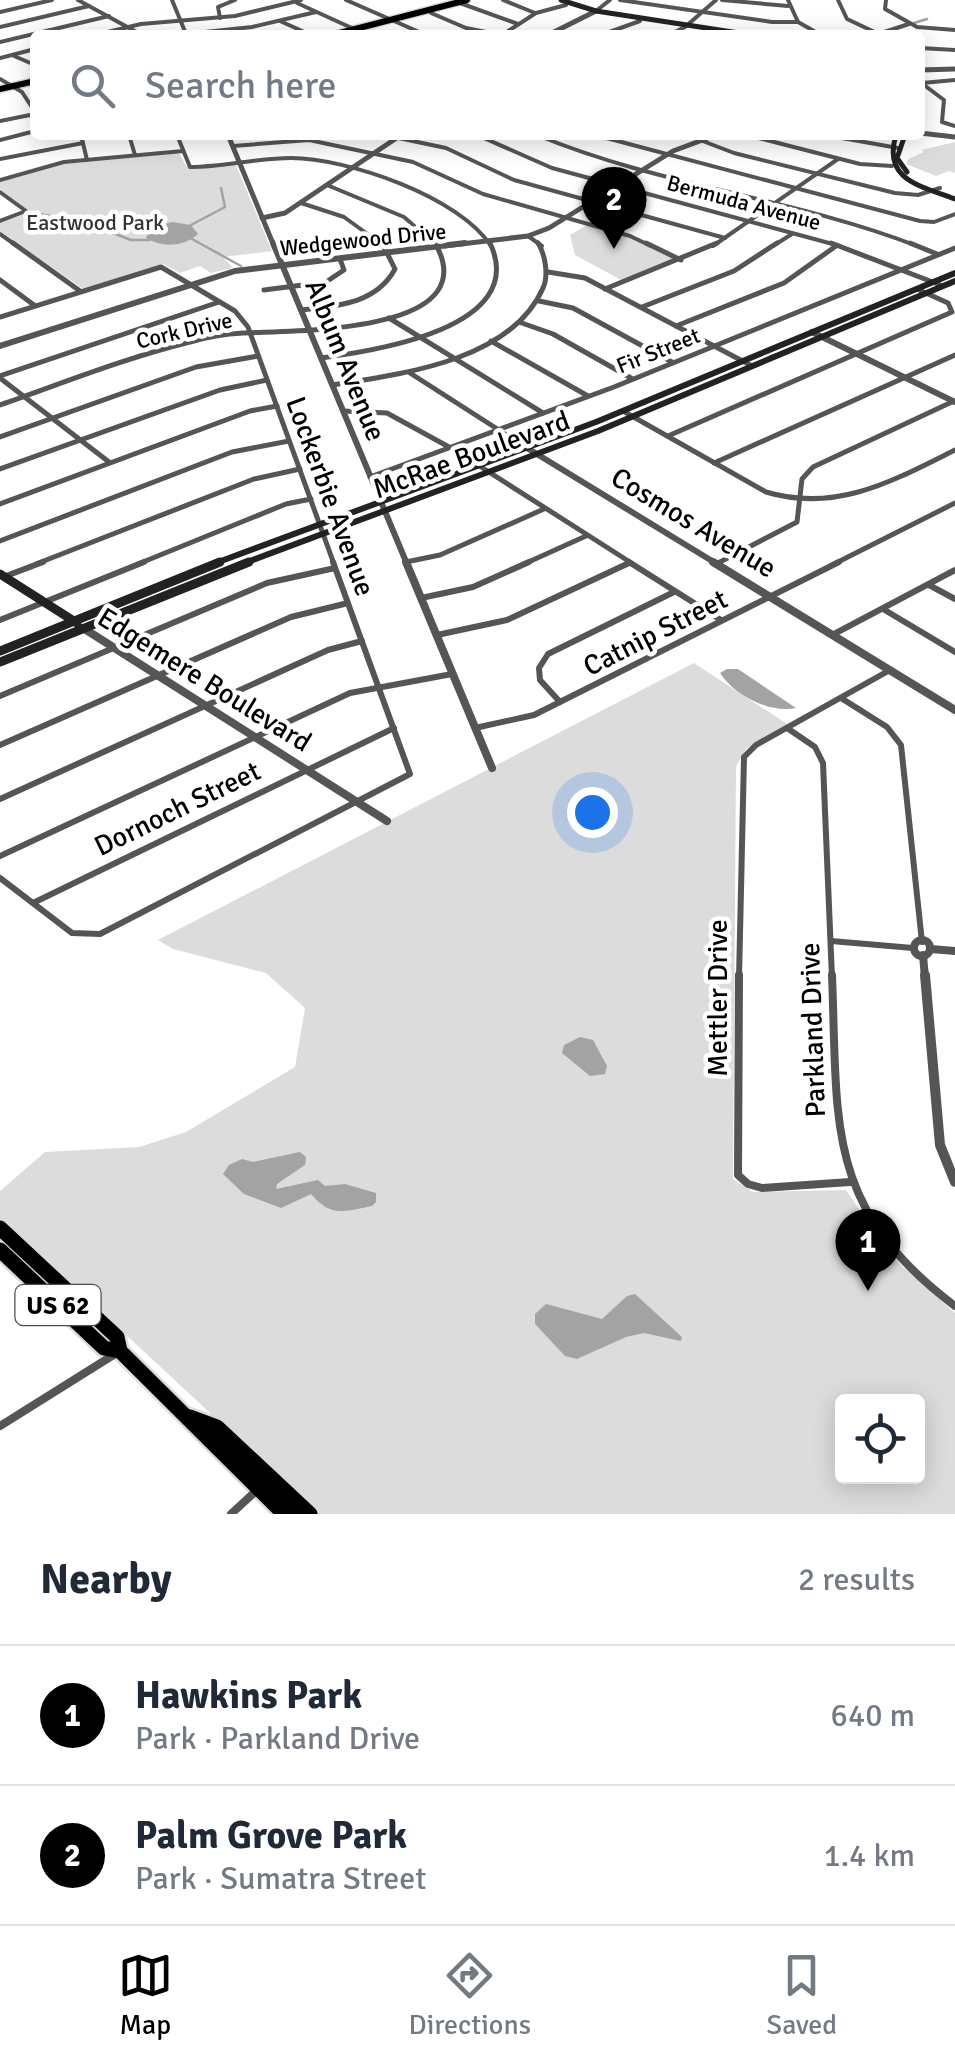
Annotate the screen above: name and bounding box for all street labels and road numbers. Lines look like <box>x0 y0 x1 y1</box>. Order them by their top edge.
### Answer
street label: Bermuda Avenue <box>664 169 824 236</box>
street label: Wedgewood Drive <box>279 217 448 262</box>
street label: Album Avenue <box>297 275 393 446</box>
street label: Cork Drive <box>133 306 235 355</box>
street label: Fir Street <box>612 321 704 379</box>
street label: Lockerbie Avenue <box>278 392 382 601</box>
street label: McRae Boulevard <box>368 404 574 506</box>
street label: Cosmos Avenue <box>605 460 782 585</box>
street label: Catnip Street <box>578 582 733 684</box>
street label: Edgemere Boulevard <box>91 600 318 759</box>
street label: Dornoch Street <box>89 754 266 864</box>
street label: Mettler Drive <box>701 919 735 1077</box>
street label: Parkland Drive <box>793 942 833 1118</box>
road number: US 62 <box>15 1285 100 1325</box>

